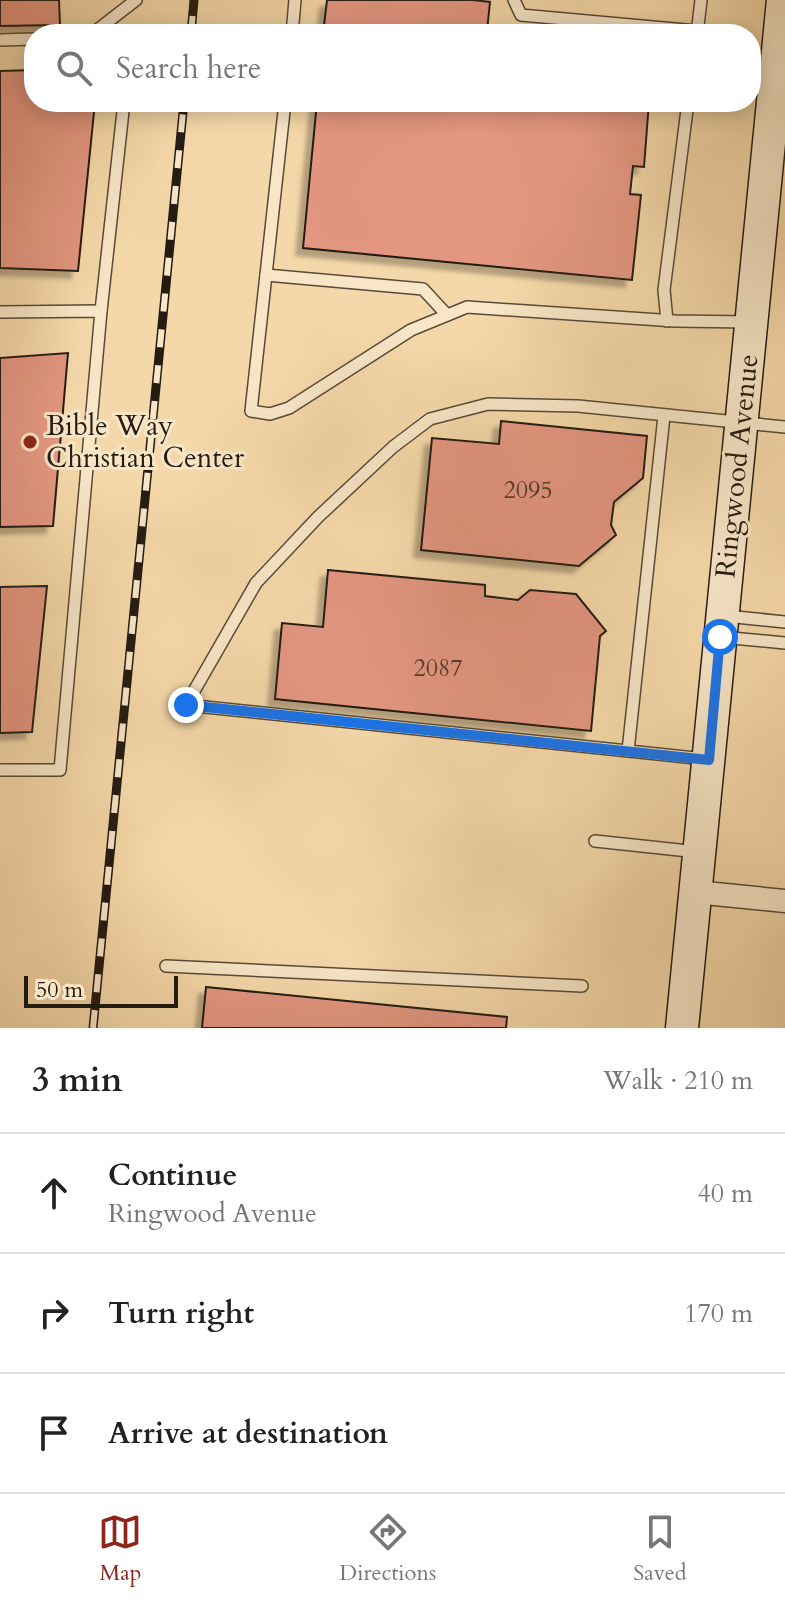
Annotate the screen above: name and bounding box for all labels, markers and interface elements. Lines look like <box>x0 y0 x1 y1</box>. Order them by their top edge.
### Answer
search box <box>24 24 761 112</box>
icon: search <box>52 46 96 90</box>
text: Search here <box>116 48 261 89</box>
street label: Ringwood Avenue <box>706 352 768 580</box>
place label: Bible Way Christian Center <box>46 407 245 477</box>
marker: Bible Way Christian Center <box>21 433 39 451</box>
house number: 2095 <box>503 474 553 507</box>
route start <box>702 619 738 655</box>
house number: 2087 <box>413 652 463 685</box>
route end <box>168 687 204 723</box>
scale bar <box>24 972 178 1008</box>
text: 50 m <box>36 975 83 1005</box>
text: 3 min <box>32 1057 123 1103</box>
text: Walk · 210 m <box>603 1063 753 1098</box>
text: Continue <box>108 1155 237 1196</box>
icon: ahead <box>32 1171 76 1215</box>
text: 40 m <box>697 1176 753 1211</box>
text: Ringwood Avenue <box>108 1196 317 1231</box>
icon: right <box>32 1291 76 1335</box>
text: Turn right <box>108 1293 254 1334</box>
text: 170 m <box>684 1296 753 1331</box>
icon: arrive <box>32 1411 76 1455</box>
text: Arrive at destination <box>108 1413 388 1454</box>
tab: Map <box>98 1510 142 1588</box>
tab: Directions <box>339 1510 436 1588</box>
tab: Saved <box>633 1510 687 1588</box>

